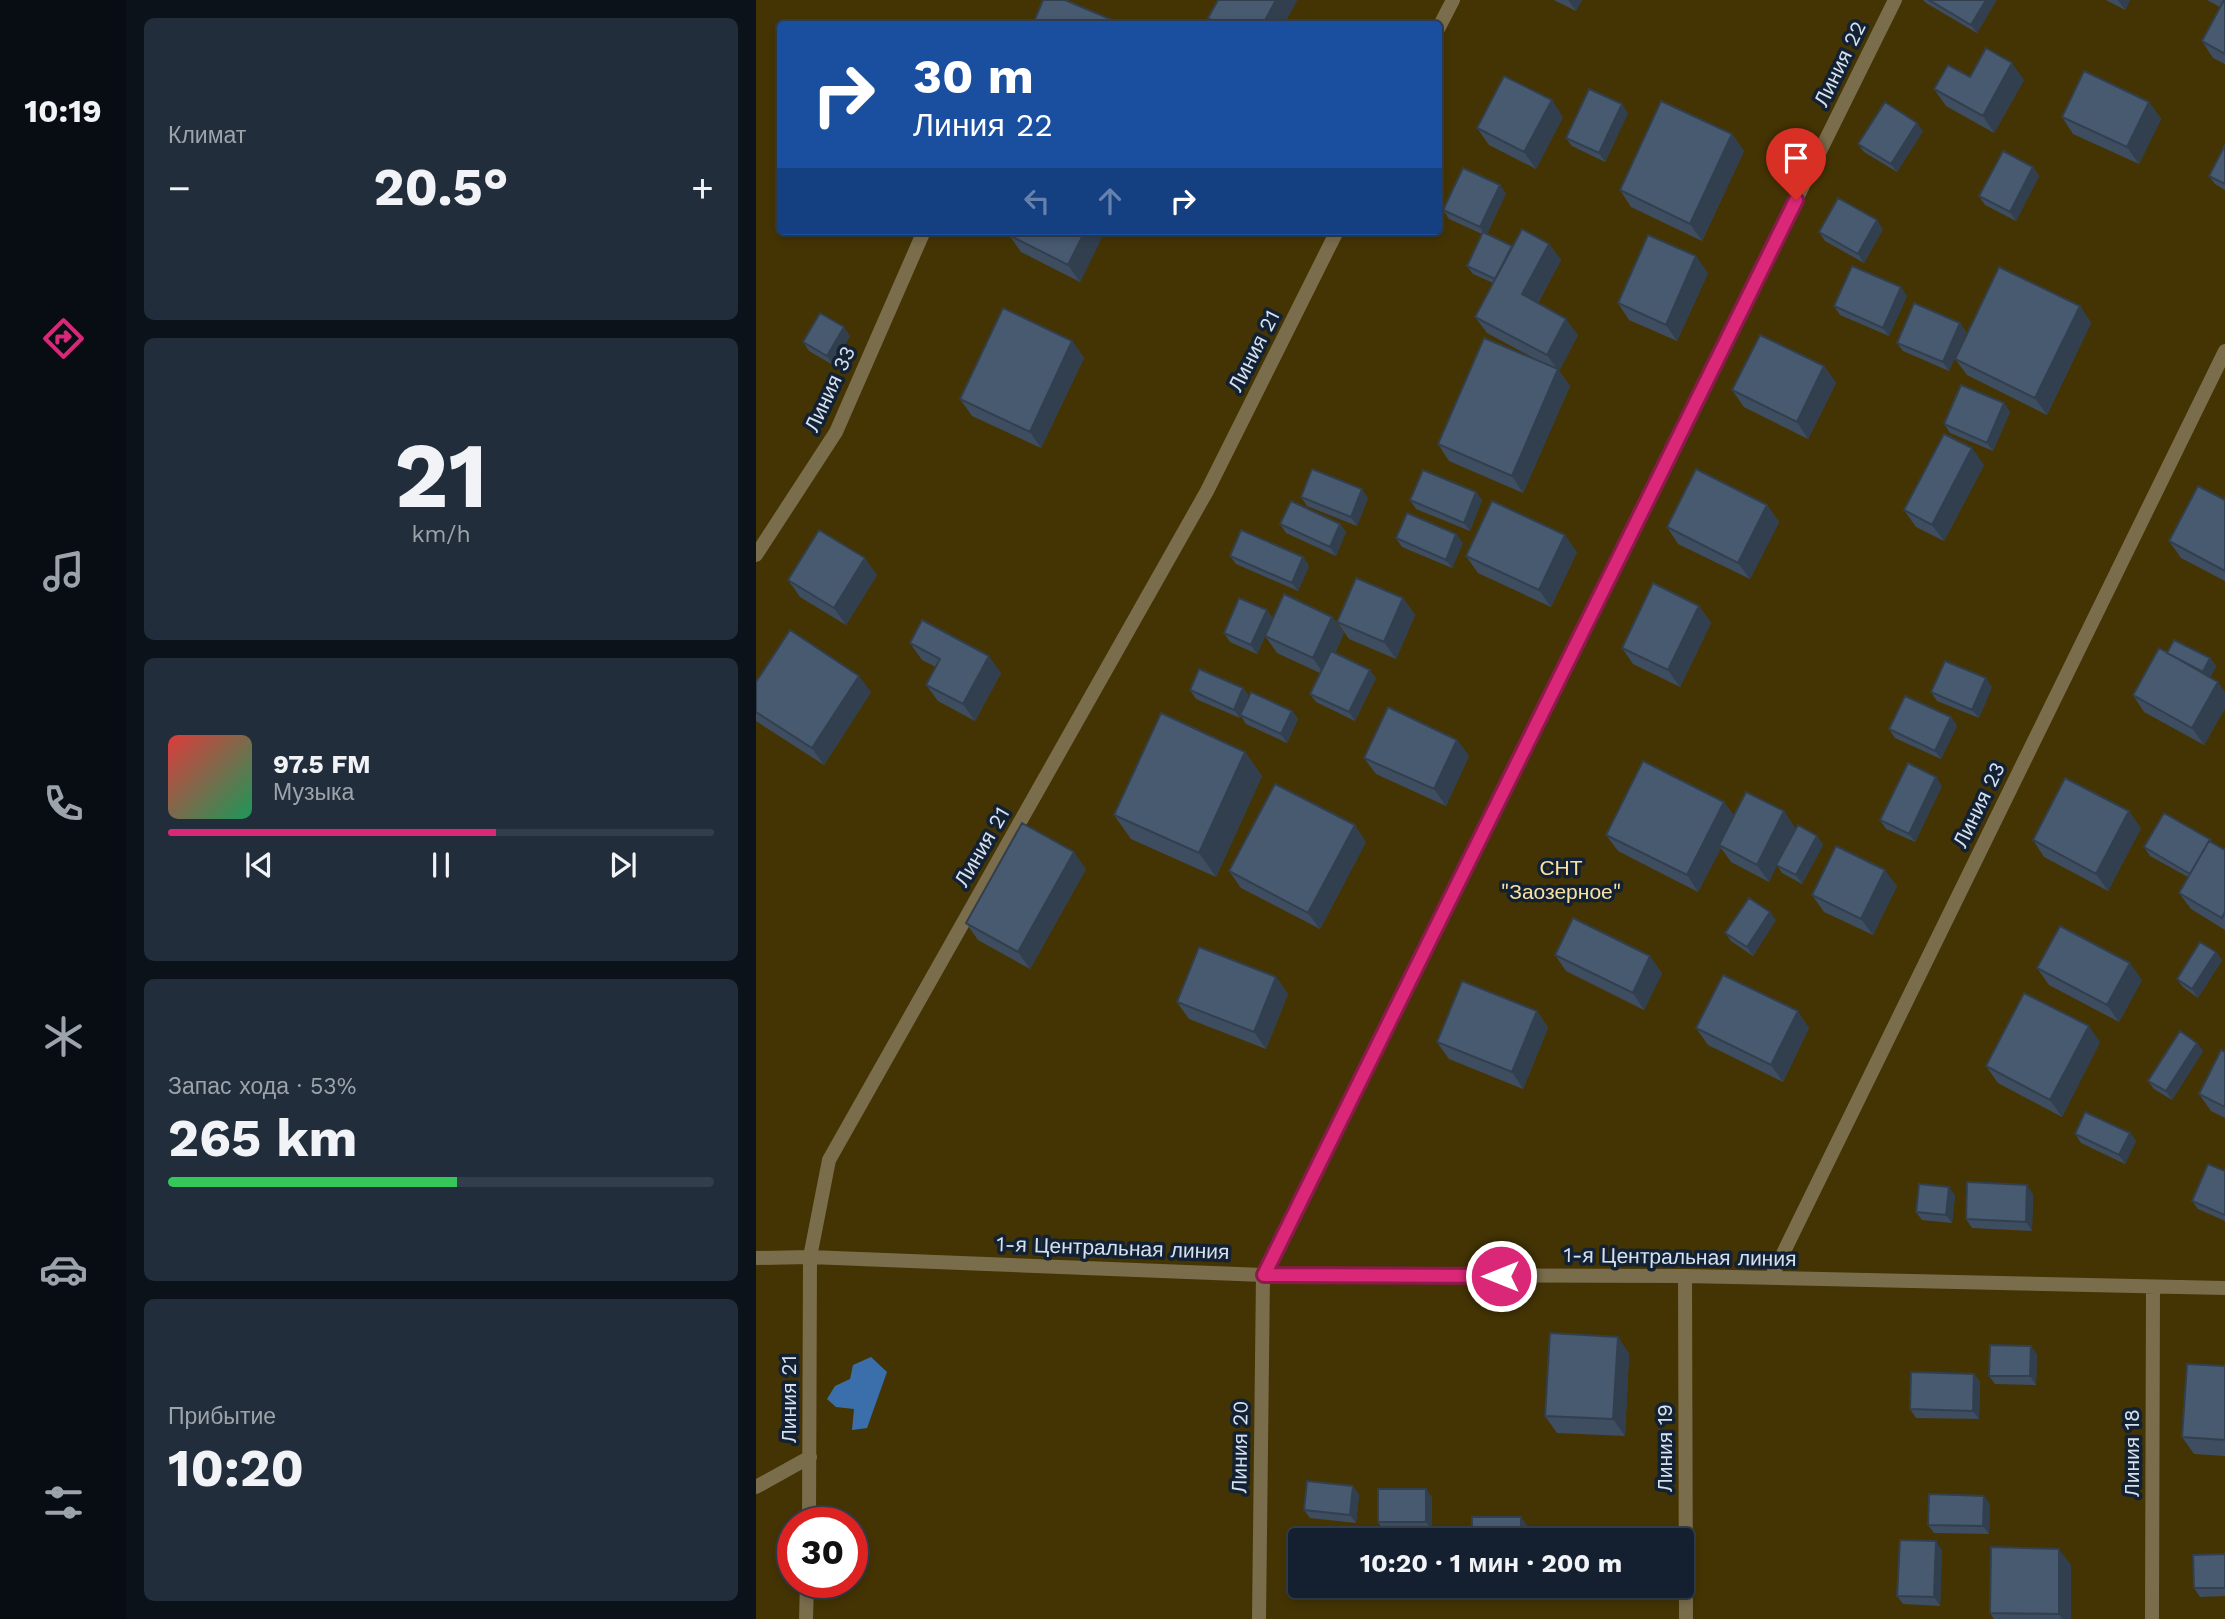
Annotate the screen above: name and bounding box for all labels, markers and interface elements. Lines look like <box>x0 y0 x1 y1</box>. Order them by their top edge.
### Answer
street label: Линия 22 <box>1808 17 1871 111</box>
text: 30 m <box>913 47 1034 105</box>
icon: right <box>798 49 889 140</box>
text: 10:19 <box>24 92 102 130</box>
text: Линия 22 <box>913 106 1053 144</box>
text: Климат <box>168 122 246 149</box>
pin <box>1766 128 1826 200</box>
icon: arrive <box>1777 139 1815 177</box>
text: 20.5° <box>373 157 509 218</box>
text: − <box>168 166 191 210</box>
text: + <box>691 166 714 210</box>
icon: left <box>1018 182 1056 220</box>
icon: ahead <box>1091 182 1129 220</box>
icon: right <box>1164 182 1202 220</box>
street label: Линия 21 <box>1222 306 1285 396</box>
icon: directions <box>39 314 88 363</box>
street label: Линия 33 <box>799 342 860 436</box>
text: 21 <box>394 422 488 529</box>
text: km/h <box>411 521 471 548</box>
icon: music <box>39 547 88 596</box>
text: 97.5 FM <box>273 749 371 779</box>
street label: Линия 23 <box>1947 758 2010 852</box>
icon: phone <box>39 779 88 828</box>
text: Музыка <box>273 779 354 806</box>
street label: Линия 21 <box>949 802 1014 891</box>
icon: previous <box>240 846 278 884</box>
icon: pause <box>422 846 460 884</box>
icon: next <box>604 846 642 884</box>
park label: СНТ "Заозерное" <box>1501 855 1621 904</box>
icon: climate <box>39 1012 88 1061</box>
text: Запас хода · 53% <box>168 1073 356 1100</box>
text: 265 km <box>168 1108 358 1169</box>
street label: 1-я Центральная линия <box>996 1231 1230 1264</box>
position arrow <box>1464 1239 1538 1313</box>
street label: 1-я Центральная линия <box>1563 1242 1797 1271</box>
icon: car <box>39 1245 88 1294</box>
street label: Линия 21 <box>776 1355 801 1443</box>
street label: Линия 20 <box>1226 1400 1253 1494</box>
text: Прибытие <box>168 1403 276 1430</box>
street label: Линия 19 <box>1652 1404 1677 1492</box>
street label: Линия 18 <box>2119 1409 2144 1497</box>
text: 10:20 <box>168 1438 304 1499</box>
icon: filters <box>39 1478 88 1527</box>
speed limit sign: 30 <box>777 1507 868 1598</box>
text: 10:20 · 1 мин · 200 m <box>1360 1548 1622 1578</box>

